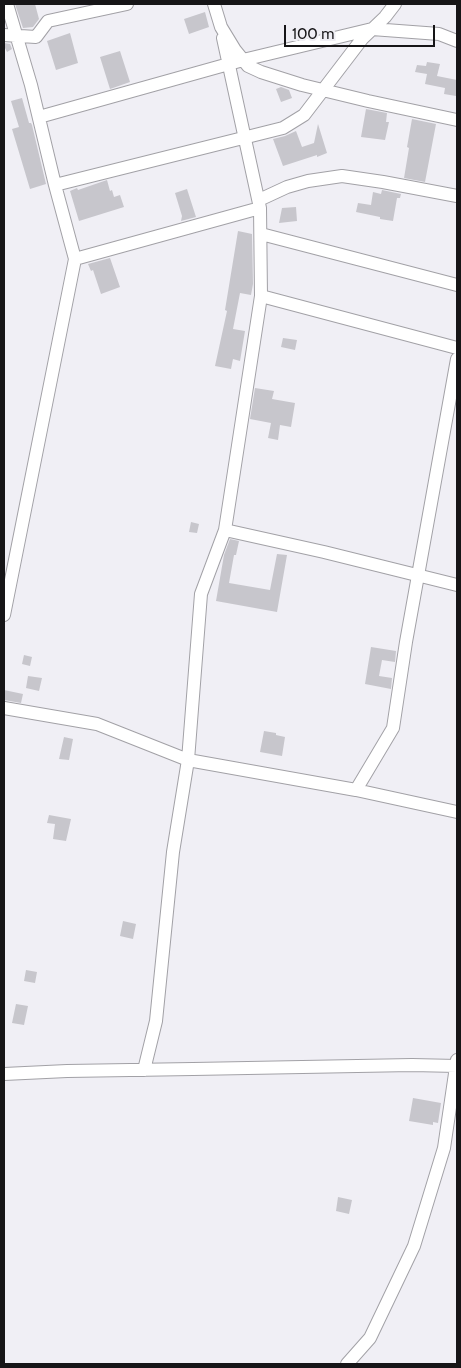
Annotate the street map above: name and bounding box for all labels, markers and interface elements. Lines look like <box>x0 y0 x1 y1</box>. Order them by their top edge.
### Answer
scale bar <box>286 15 437 47</box>
text: 100 m <box>292 25 334 43</box>

